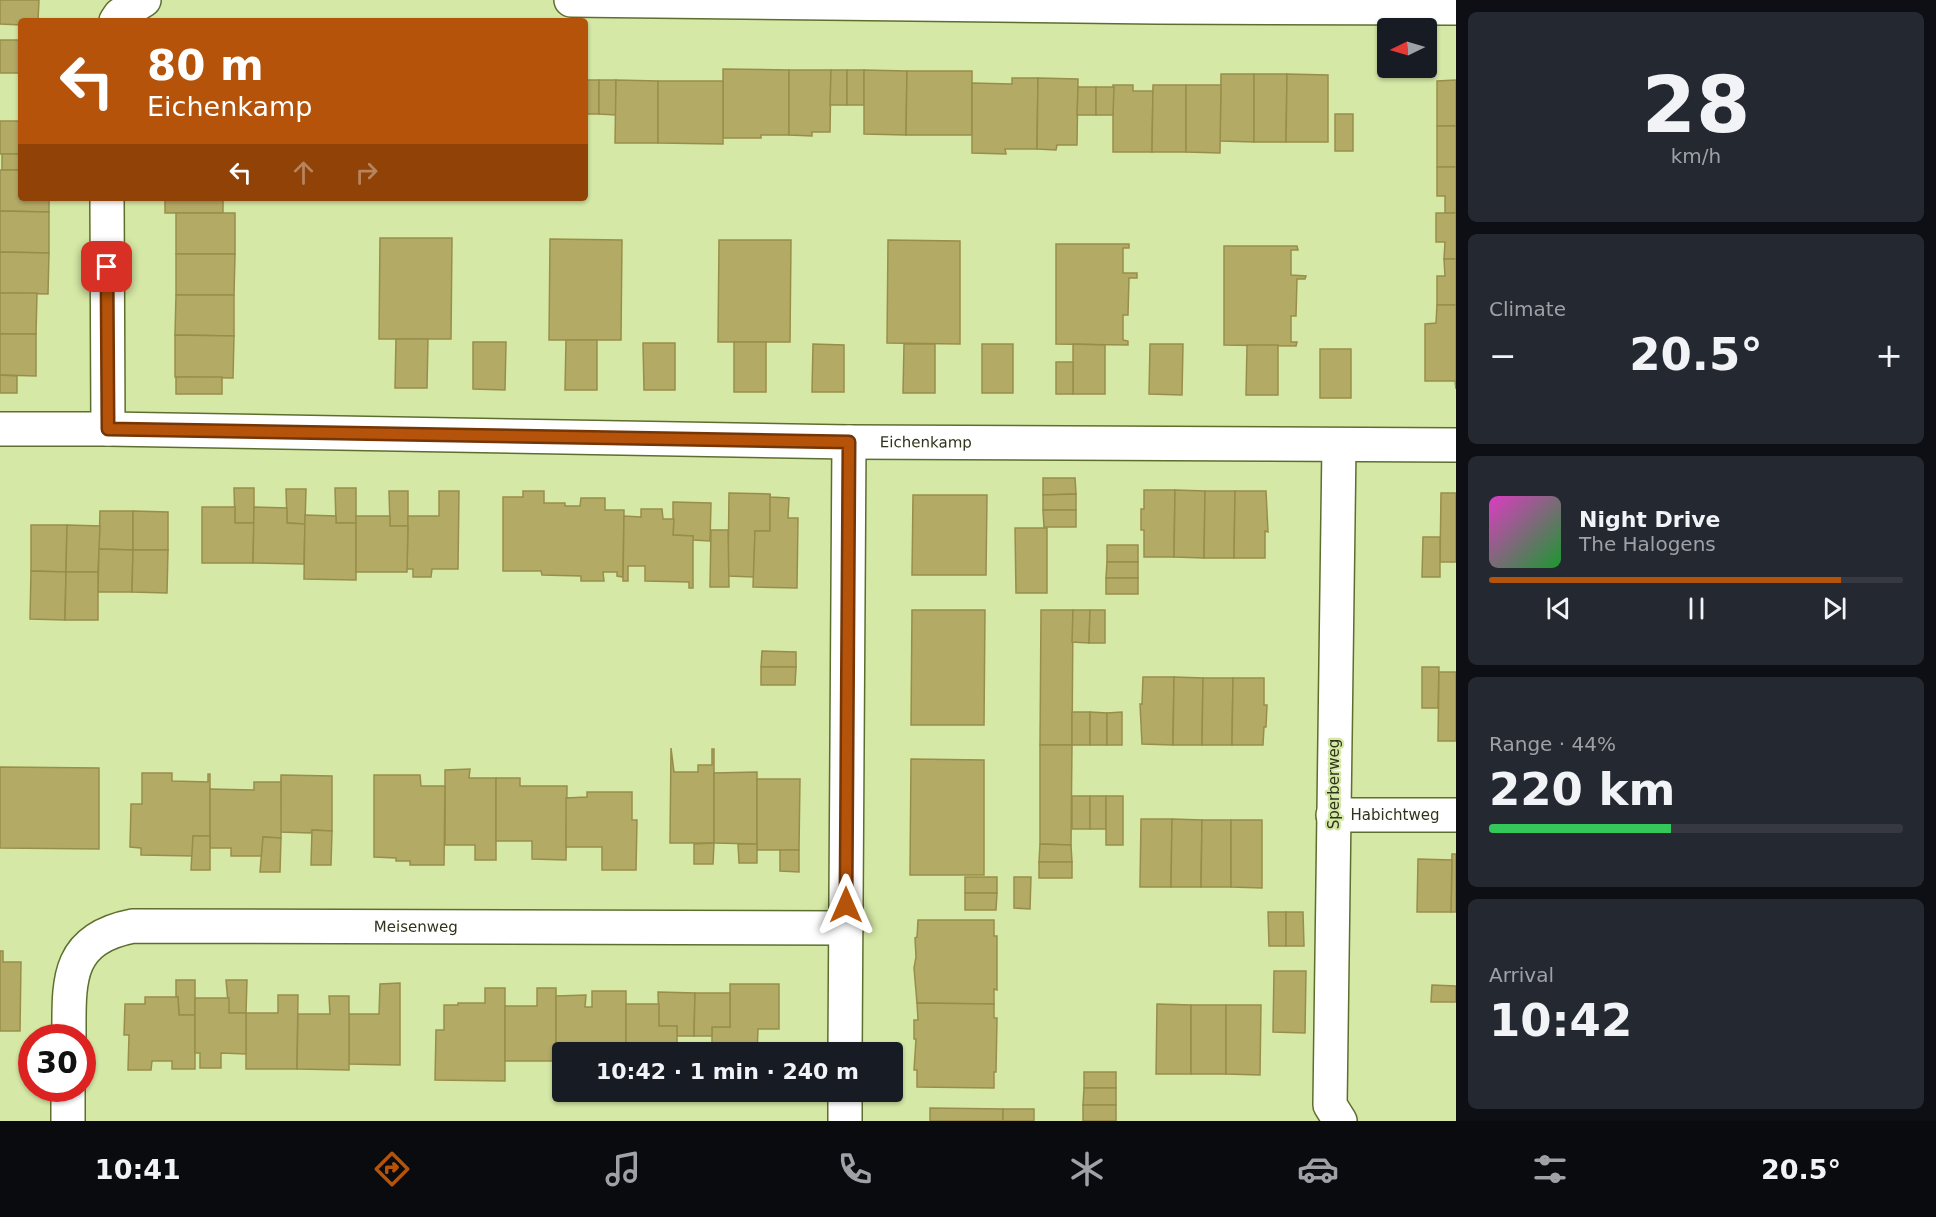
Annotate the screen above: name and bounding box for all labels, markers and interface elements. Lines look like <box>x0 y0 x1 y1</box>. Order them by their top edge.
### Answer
north arrow <box>1377 18 1437 78</box>
map controls <box>1377 18 1437 78</box>
text: 80 m <box>147 41 264 90</box>
icon: left <box>48 42 126 120</box>
text: 28 <box>1642 60 1750 150</box>
text: Eichenkamp <box>147 91 312 122</box>
text: km/h <box>1671 144 1721 168</box>
icon: left <box>224 156 257 189</box>
icon: ahead <box>287 156 320 189</box>
icon: right <box>350 156 383 189</box>
pin <box>81 241 132 292</box>
icon: arrive <box>90 250 123 283</box>
text: Climate <box>1489 297 1566 321</box>
text: 20.5° <box>1629 328 1763 381</box>
text: − <box>1489 336 1517 375</box>
text: + <box>1875 336 1903 375</box>
street label: Eichenkamp <box>880 433 972 452</box>
text: Night Drive <box>1579 507 1720 532</box>
text: The Halogens <box>1579 532 1716 556</box>
icon: previous <box>1542 592 1575 625</box>
icon: pause <box>1680 592 1713 625</box>
icon: next <box>1818 592 1851 625</box>
text: Range · 44% <box>1489 732 1616 756</box>
street label: Sperberweg <box>1325 739 1343 829</box>
text: 220 km <box>1489 763 1675 816</box>
street label: Habichtweg <box>1351 806 1439 824</box>
position arrow <box>814 873 878 937</box>
street label: Meisenweg <box>374 918 458 936</box>
text: Arrival <box>1489 963 1554 987</box>
text: 10:42 <box>1489 994 1632 1047</box>
speed limit sign: 30 <box>18 1024 96 1102</box>
text: 10:42 · 1 min · 240 m <box>596 1059 859 1084</box>
icon: directions <box>371 1148 413 1190</box>
icon: music <box>602 1148 644 1190</box>
icon: phone <box>834 1148 876 1190</box>
icon: climate <box>1066 1148 1108 1190</box>
icon: car <box>1297 1148 1339 1190</box>
icon: filters <box>1529 1148 1571 1190</box>
text: 10:41 <box>95 1154 181 1185</box>
text: 20.5° <box>1761 1154 1841 1185</box>

